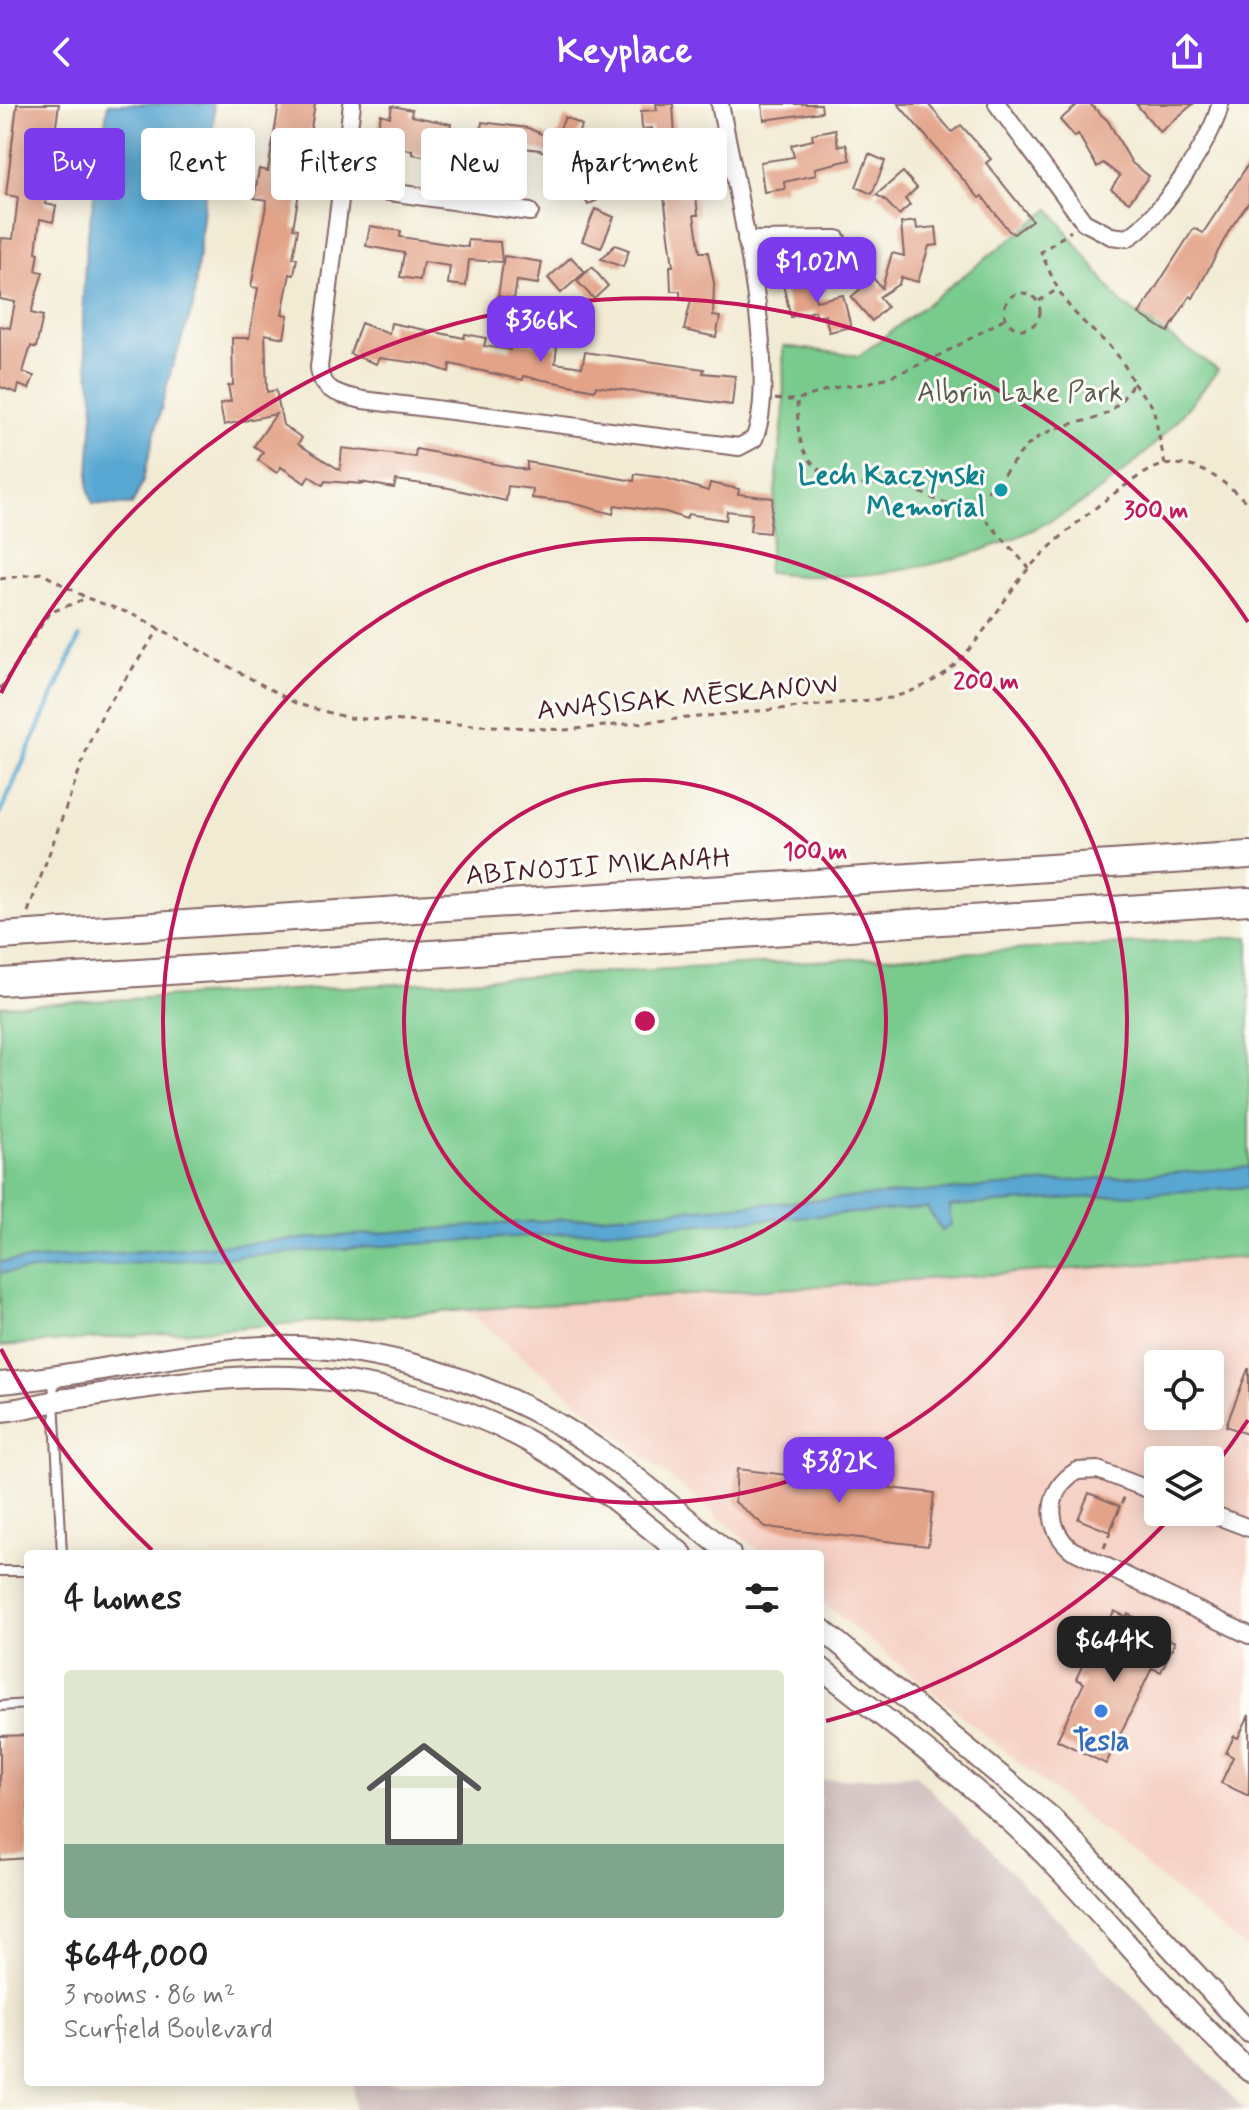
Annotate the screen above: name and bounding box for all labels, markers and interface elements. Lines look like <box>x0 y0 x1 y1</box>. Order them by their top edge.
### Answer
text: Keyplace <box>557 29 692 76</box>
icon: back <box>40 30 84 74</box>
icon: share <box>1165 30 1209 74</box>
chip: Buy <box>24 128 125 200</box>
chip: Rent <box>141 128 255 200</box>
chip: Filters <box>271 128 405 200</box>
chip: New <box>421 128 527 200</box>
chip: Apartment <box>543 128 727 200</box>
pin: $1.02M <box>752 237 882 305</box>
text: $1.02M <box>775 246 859 280</box>
pin: $366K <box>485 296 597 364</box>
text: $366K <box>505 305 577 339</box>
park label: Albrin Lake Park <box>917 375 1123 412</box>
place label: Lech Kaczynski Memorial <box>798 458 985 527</box>
marker: Lech Kaczynski Memorial <box>992 481 1010 499</box>
text: 300 m <box>1124 496 1188 527</box>
street label: AWASISAK MĒSKANOW <box>535 667 839 730</box>
text: 200 m <box>953 667 1019 698</box>
text: 100 m <box>783 837 847 868</box>
street label: ABINOJII MIKANAH <box>464 840 732 895</box>
centre of rings <box>631 1007 659 1035</box>
map controls <box>1144 1350 1224 1526</box>
button: locate <box>1144 1350 1224 1430</box>
pin: $382K <box>783 1437 895 1505</box>
text: $382K <box>801 1446 877 1480</box>
button: layers <box>1144 1446 1224 1526</box>
text: 4 homes <box>64 1576 182 1621</box>
icon: filters <box>740 1576 784 1620</box>
pin: $644K <box>1058 1616 1170 1684</box>
text: $644K <box>1075 1625 1153 1659</box>
marker: Tesla <box>1092 1702 1110 1720</box>
icon: home <box>352 1722 496 1866</box>
place label: Tesla <box>1073 1724 1129 1761</box>
text: $644,000 <box>64 1934 208 1979</box>
text: 3 rooms · 86 m² <box>64 1979 235 2013</box>
text: Scurfield Boulevard <box>64 2013 273 2047</box>

